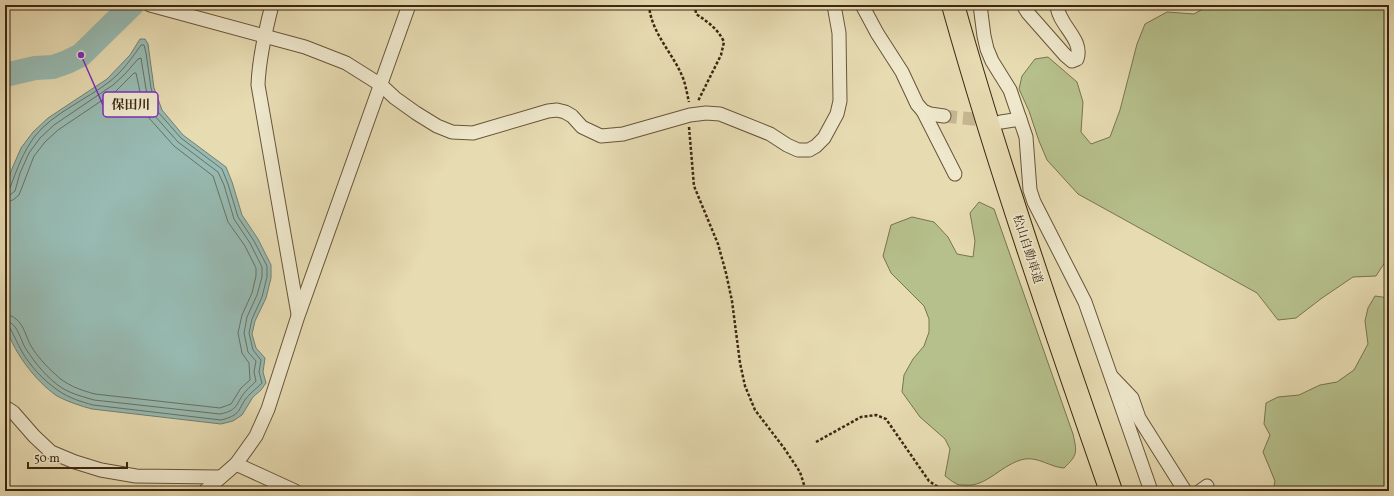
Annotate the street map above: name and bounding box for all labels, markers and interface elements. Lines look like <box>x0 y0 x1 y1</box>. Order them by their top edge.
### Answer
callout: 保田川 <box>103 92 158 117</box>
text: 保田川 <box>111 97 151 115</box>
street label: 松山自動車道 <box>1008 213 1046 286</box>
scale bar <box>28 444 127 470</box>
text: 50 m <box>34 451 60 467</box>

